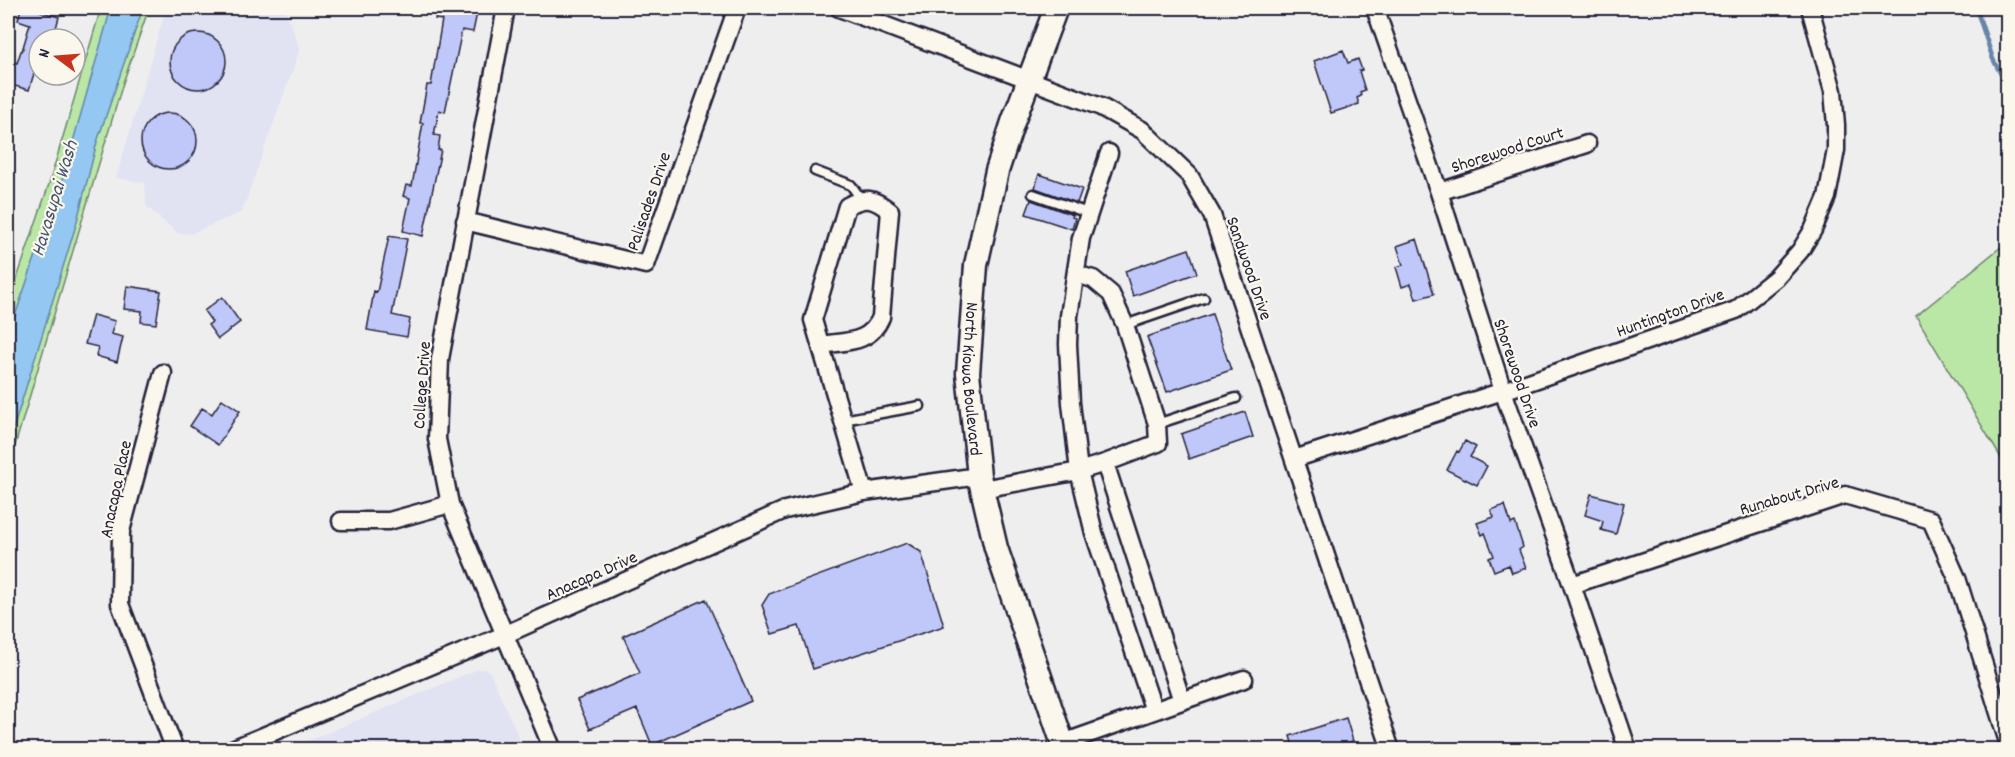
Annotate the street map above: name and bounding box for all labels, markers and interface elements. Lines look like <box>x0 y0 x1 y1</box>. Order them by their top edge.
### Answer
north arrow <box>27 27 87 87</box>
text: N <box>33 46 57 61</box>
street label: Shorewood Court <box>1448 121 1568 181</box>
water label: Havasupai Wash <box>25 137 87 260</box>
street label: Palisades Drive <box>622 149 679 255</box>
street label: Sandwood Drive <box>1218 214 1277 324</box>
street label: Huntington Drive <box>1613 283 1728 345</box>
street label: North Kiowa Boulevard <box>953 301 987 457</box>
street label: Shorewood Drive <box>1485 316 1546 432</box>
street label: College Drive <box>408 340 439 430</box>
street label: Anacapa Place <box>95 438 140 541</box>
street label: Runabout Drive <box>1737 471 1842 524</box>
street label: Anacapa Drive <box>542 546 642 609</box>

